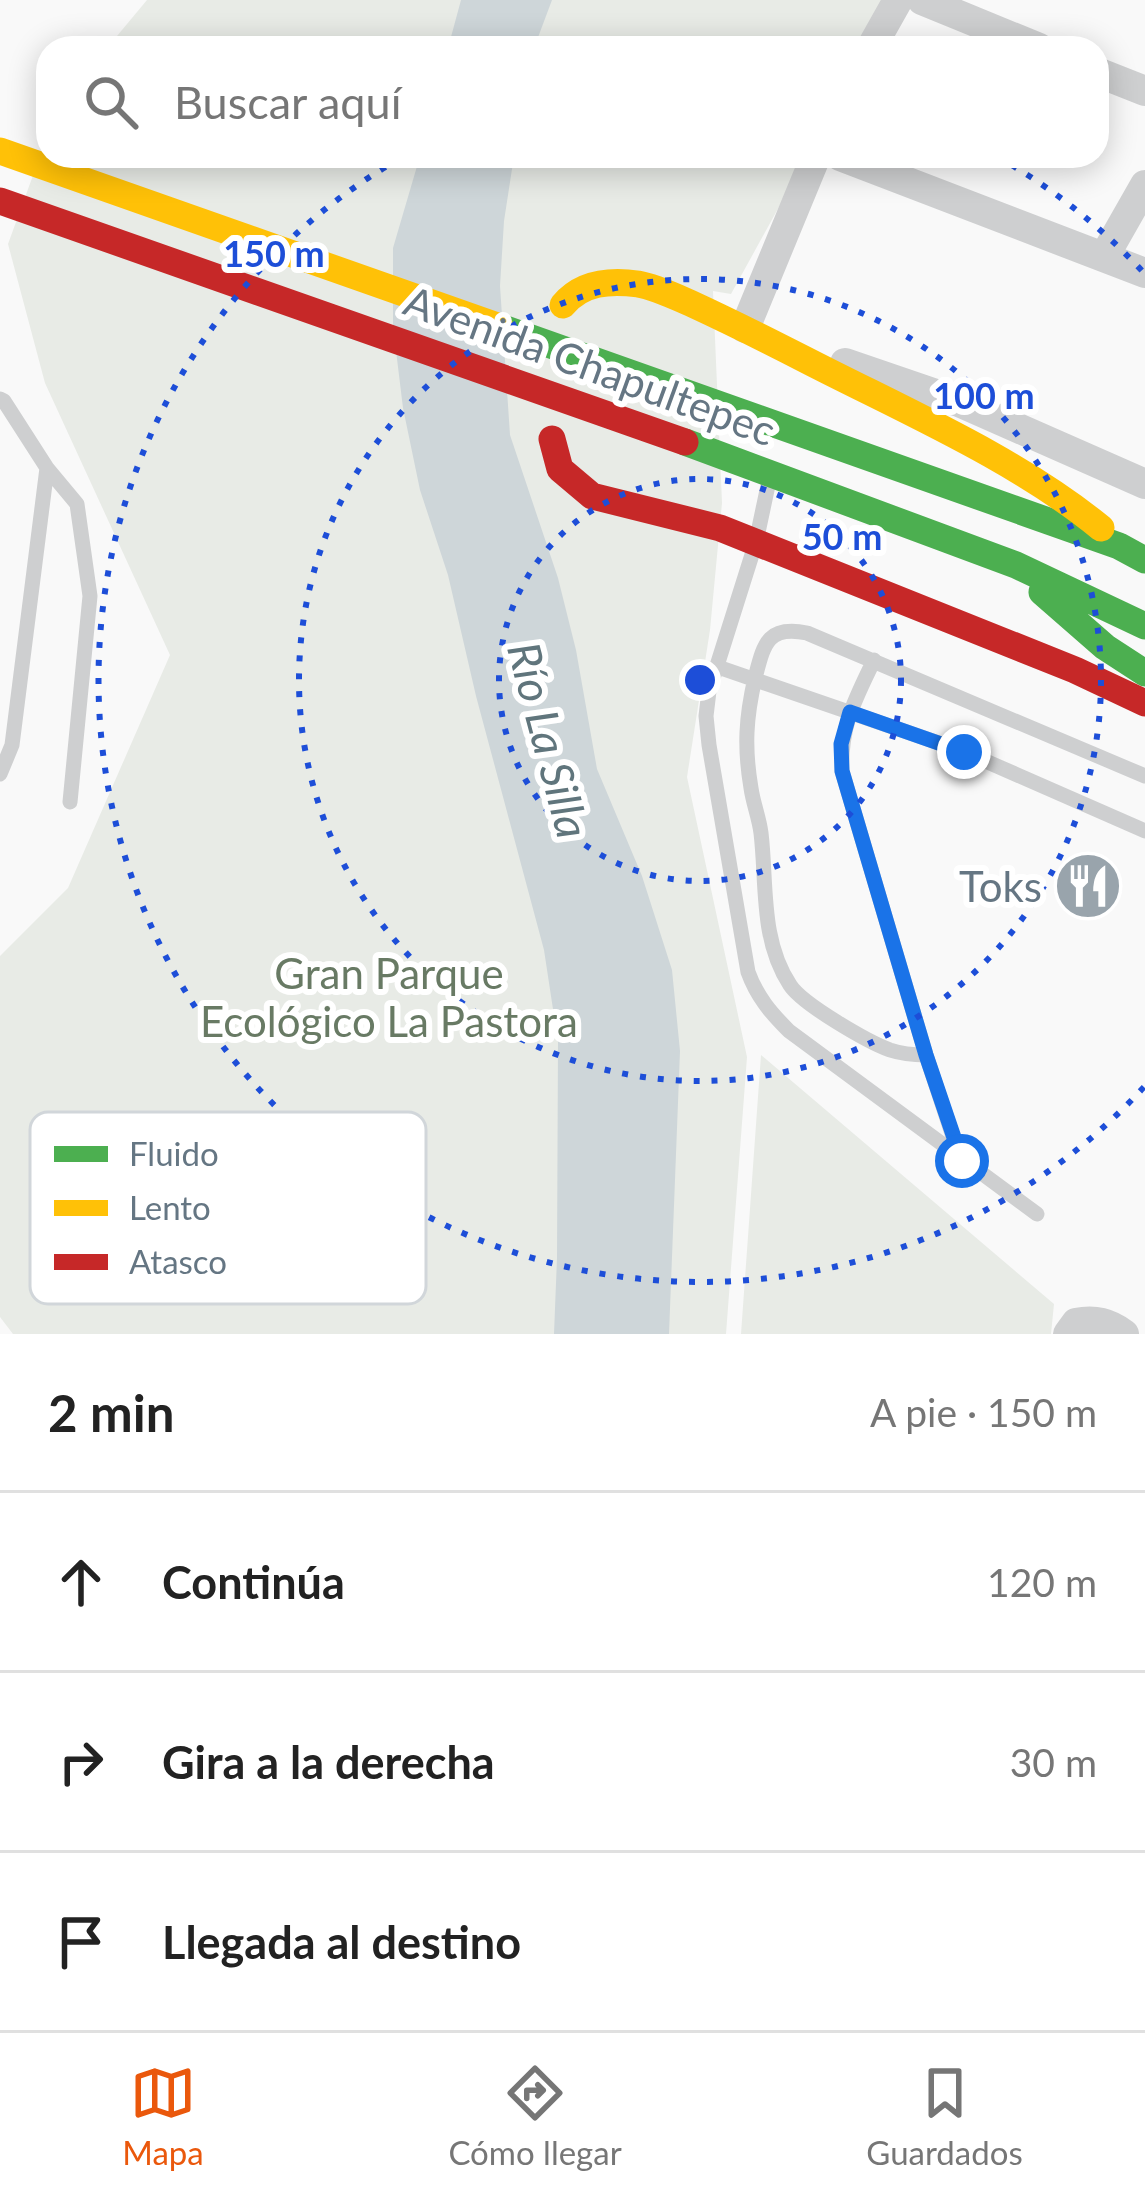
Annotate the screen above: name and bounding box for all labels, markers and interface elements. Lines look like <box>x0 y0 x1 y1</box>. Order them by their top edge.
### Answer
search box <box>36 36 1109 168</box>
icon: search <box>78 69 144 135</box>
text: Buscar aquí <box>174 75 401 129</box>
text: 150 m <box>223 231 325 275</box>
street label: Avenida Chapultepec <box>398 275 782 455</box>
text: 100 m <box>933 373 1035 417</box>
text: 50 m <box>802 514 882 558</box>
water label: Río La Silla <box>497 636 601 844</box>
centre of rings <box>679 659 721 701</box>
route end <box>937 725 991 779</box>
restaurant icon: Toks <box>1053 851 1123 921</box>
place label: Toks <box>959 861 1042 911</box>
park label: Gran Parque Ecológico La Pastora <box>200 948 578 1046</box>
legend <box>30 1112 426 1304</box>
text: Fluido <box>129 1133 219 1173</box>
route start <box>935 1134 989 1188</box>
text: Lento <box>129 1187 211 1227</box>
text: Atasco <box>129 1241 227 1281</box>
text: 2 min <box>48 1382 174 1443</box>
text: A pie · 150 m <box>870 1389 1097 1435</box>
icon: ahead <box>48 1549 114 1615</box>
text: Continúa <box>162 1555 345 1609</box>
text: 120 m <box>987 1559 1097 1605</box>
icon: right <box>48 1729 114 1795</box>
text: Gira a la derecha <box>162 1735 495 1789</box>
text: 30 m <box>1010 1739 1097 1785</box>
icon: arrive <box>48 1909 114 1975</box>
text: Llegada al destino <box>162 1915 521 1969</box>
tab: Mapa <box>122 2060 204 2172</box>
tab: Cómo llegar <box>448 2060 622 2172</box>
tab: Guardados <box>866 2060 1023 2172</box>

